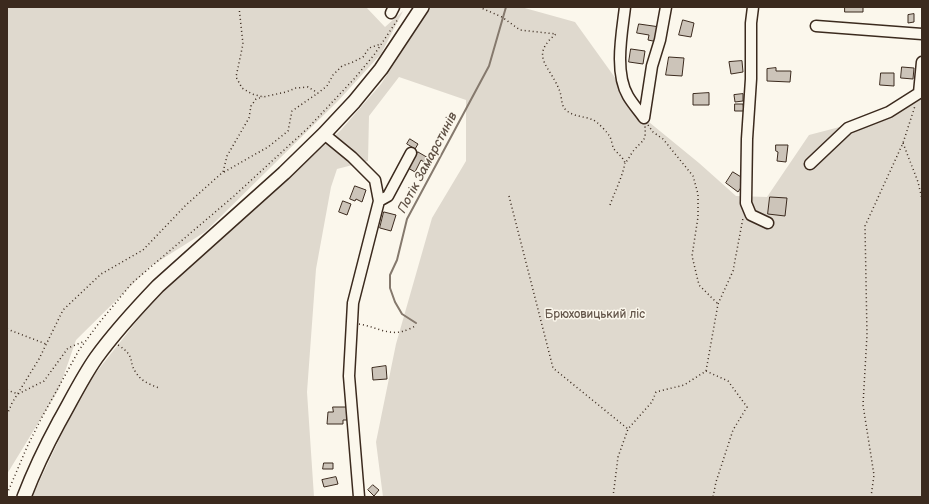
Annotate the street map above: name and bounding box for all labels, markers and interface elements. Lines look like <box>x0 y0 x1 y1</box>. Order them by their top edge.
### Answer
water label: Потік Замарстинів <box>395 110 461 216</box>
park label: Брюховицький ліс <box>545 308 645 322</box>

